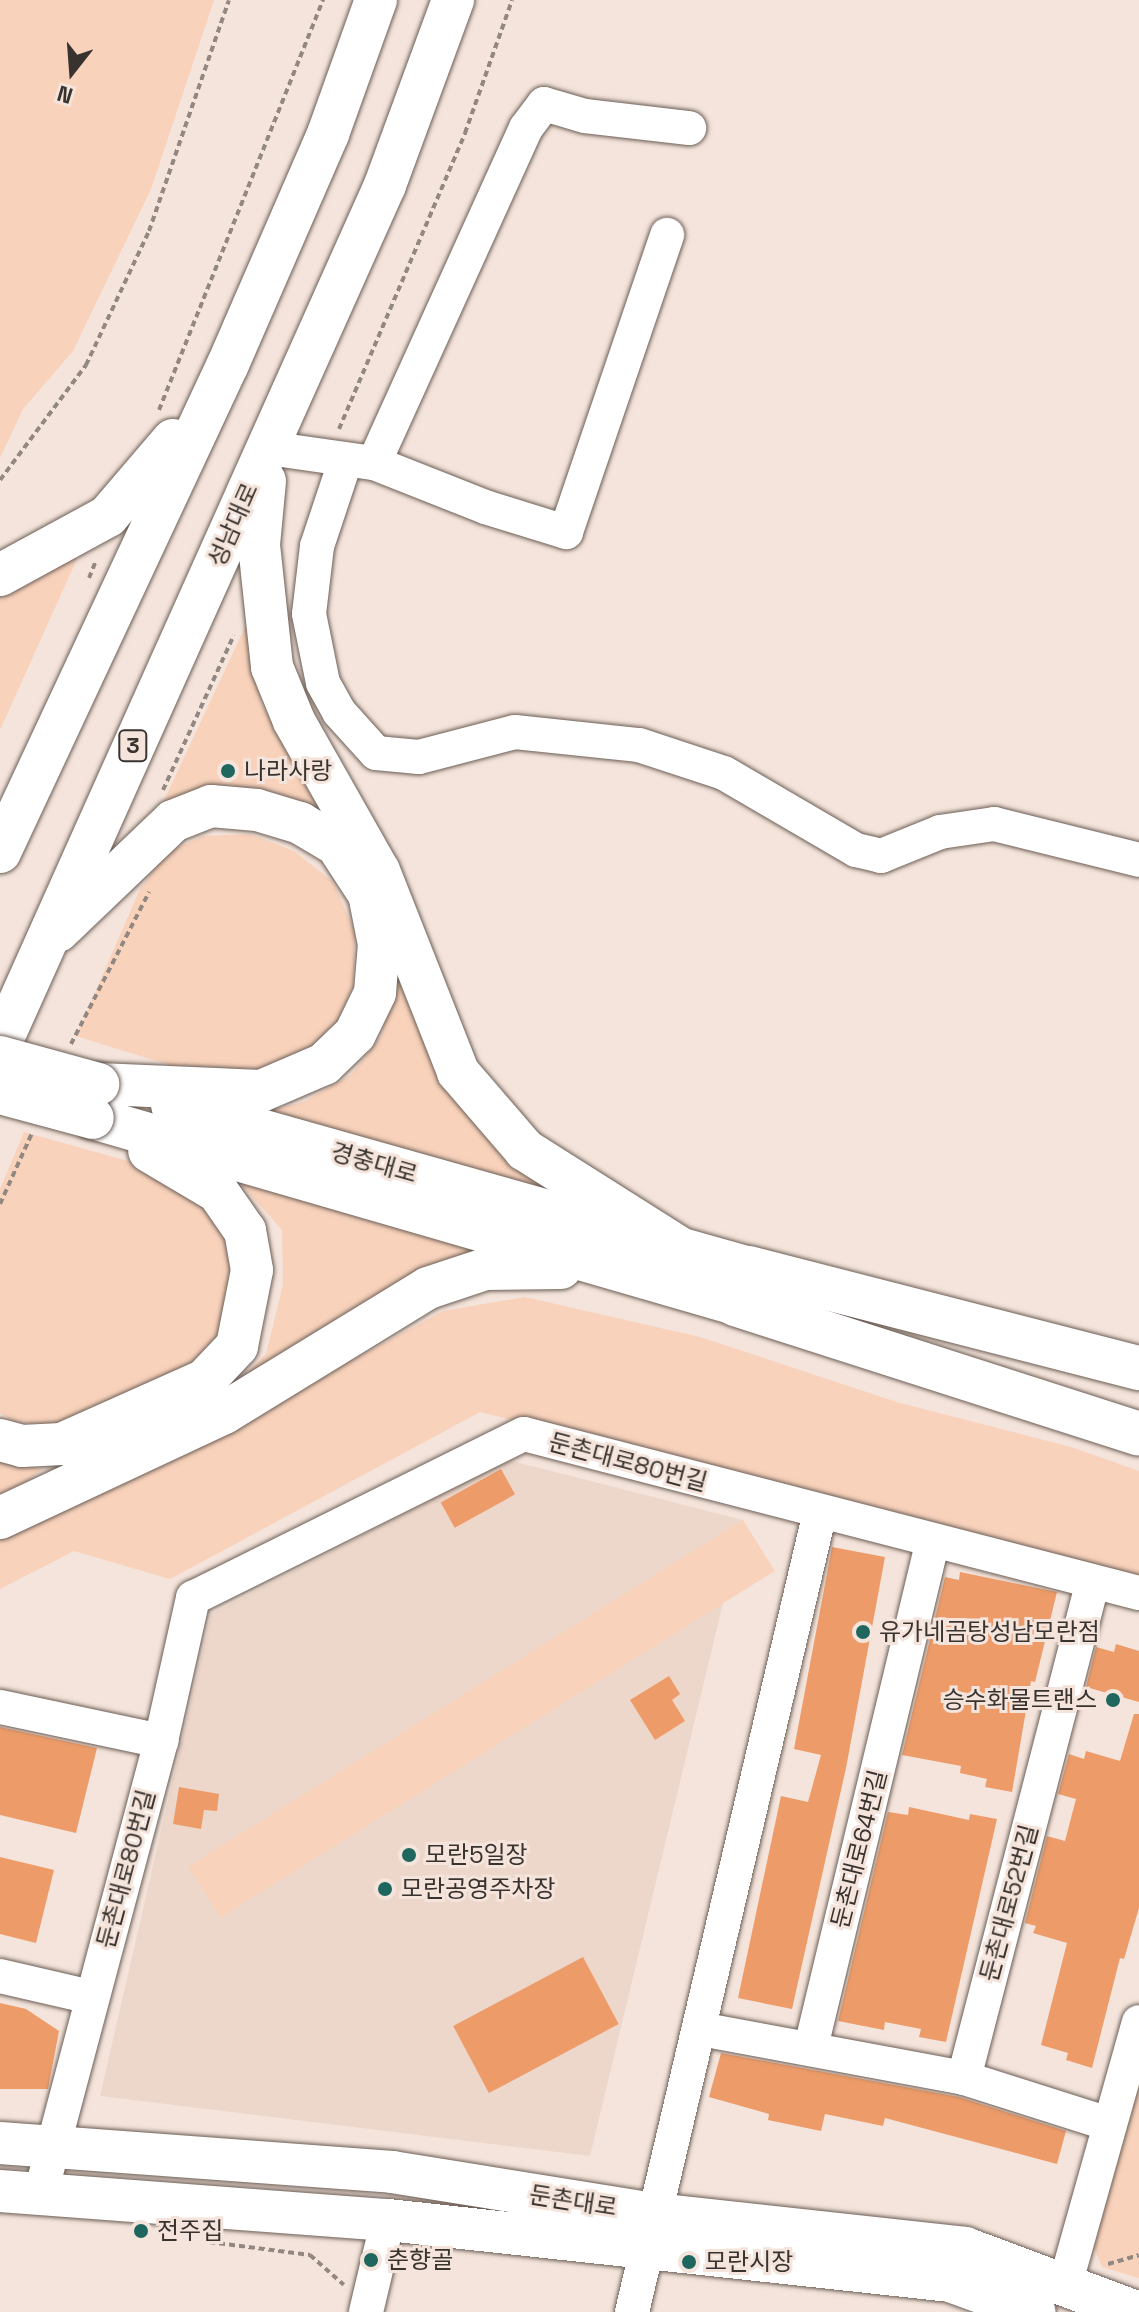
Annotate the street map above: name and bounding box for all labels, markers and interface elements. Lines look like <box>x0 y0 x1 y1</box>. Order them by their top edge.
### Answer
north arrow <box>32 32 112 112</box>
text: N <box>54 79 76 110</box>
street label: 성남대로 <box>202 479 264 571</box>
road number: 3 <box>117 728 149 764</box>
place label: 나라사랑 <box>244 757 332 785</box>
marker: 나라사랑 <box>219 762 237 780</box>
street label: 경충대로 <box>328 1137 420 1189</box>
street label: 둔촌대로80번길 <box>546 1427 710 1497</box>
place label: 유가네곰탕성남모란점 <box>879 1618 1100 1646</box>
marker: 유가네곰탕성남모란점 <box>854 1623 872 1641</box>
place label: 승수화물트랜스 <box>942 1686 1097 1714</box>
marker: 승수화물트랜스 <box>1104 1691 1122 1709</box>
street label: 둔촌대로64번길 <box>825 1767 893 1931</box>
street label: 둔촌대로80번길 <box>91 1787 161 1951</box>
street label: 둔촌대로52번길 <box>974 1821 1044 1985</box>
place label: 모란5일장 <box>425 1841 528 1869</box>
marker: 모란5일장 <box>400 1846 418 1864</box>
place label: 모란공영주차장 <box>401 1875 556 1903</box>
marker: 모란공영주차장 <box>376 1880 394 1898</box>
street label: 둔촌대로 <box>527 2180 619 2222</box>
place label: 전주집 <box>157 2217 223 2245</box>
marker: 전주집 <box>132 2222 150 2240</box>
place label: 춘향골 <box>387 2246 453 2274</box>
place label: 모란시장 <box>705 2248 793 2276</box>
marker: 춘향골 <box>362 2251 380 2269</box>
marker: 모란시장 <box>680 2253 698 2271</box>

